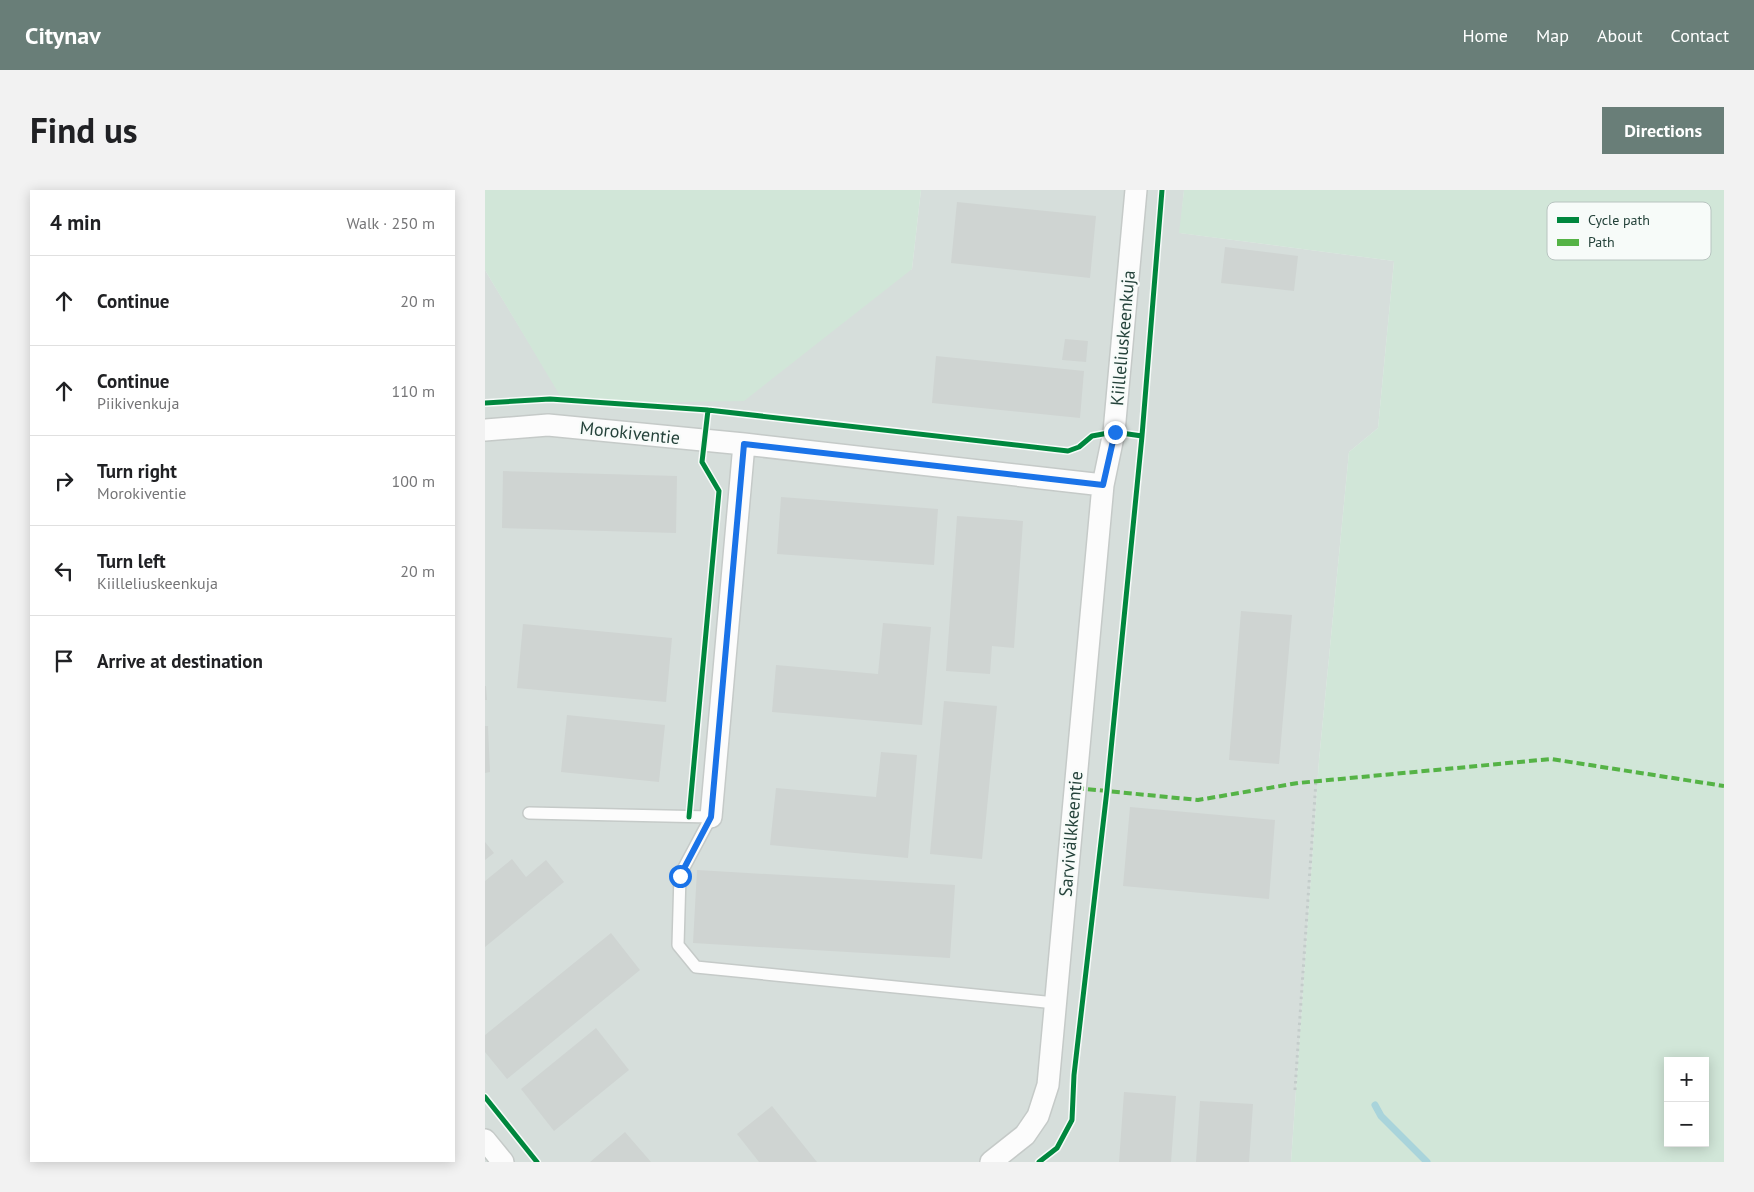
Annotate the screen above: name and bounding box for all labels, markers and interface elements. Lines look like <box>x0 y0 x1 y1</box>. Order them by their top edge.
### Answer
text: Citynav <box>25 20 101 51</box>
text: Home <box>1462 24 1508 47</box>
text: Map <box>1536 24 1569 47</box>
text: About <box>1597 24 1643 47</box>
text: Contact <box>1671 24 1729 47</box>
text: Find us <box>30 107 138 153</box>
button: Directions <box>1602 107 1724 154</box>
legend <box>1547 202 1711 260</box>
text: 4 min <box>50 209 101 236</box>
text: Cycle path <box>1588 211 1650 229</box>
text: Walk · 250 m <box>346 213 435 233</box>
text: Path <box>1588 233 1615 251</box>
street label: Kiilleliuskeenkuja <box>1105 269 1140 407</box>
icon: ahead <box>50 287 78 315</box>
text: Continue <box>97 289 169 313</box>
text: 20 m <box>400 291 435 311</box>
text: Continue <box>97 369 169 393</box>
icon: ahead <box>50 377 78 405</box>
text: 110 m <box>392 381 435 401</box>
text: Piikivenkuja <box>97 393 179 413</box>
street label: Morokiventie <box>579 416 681 449</box>
route end <box>1104 421 1127 444</box>
text: Turn right <box>97 459 177 483</box>
icon: right <box>50 467 78 495</box>
text: 100 m <box>392 471 435 491</box>
text: Morokiventie <box>97 483 186 503</box>
text: Turn left <box>97 549 166 573</box>
icon: left <box>50 557 78 585</box>
text: 20 m <box>400 561 435 581</box>
text: Kiilleliuskeenkuja <box>97 573 218 593</box>
icon: arrive <box>50 647 78 675</box>
text: Arrive at destination <box>97 649 263 673</box>
street label: Sarvivälkkeentie <box>1054 770 1087 898</box>
route start <box>669 865 692 888</box>
map controls <box>1664 1057 1709 1147</box>
button: + <box>1664 1057 1709 1102</box>
button: − <box>1664 1102 1709 1147</box>

